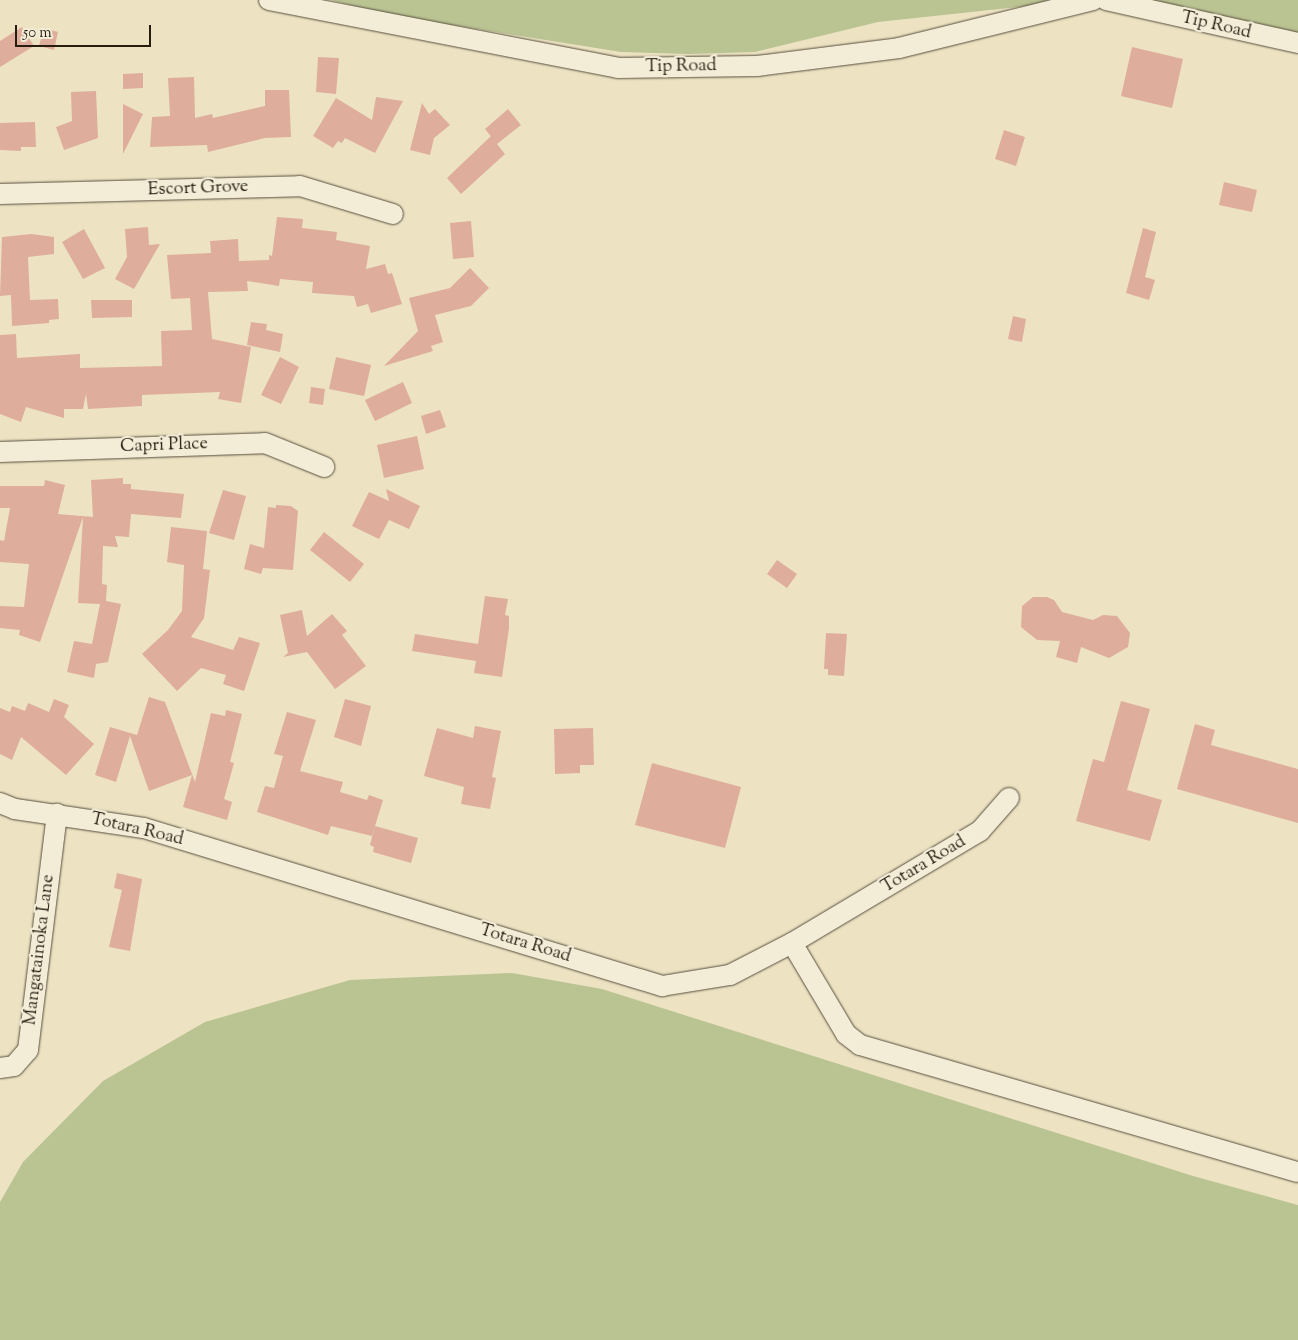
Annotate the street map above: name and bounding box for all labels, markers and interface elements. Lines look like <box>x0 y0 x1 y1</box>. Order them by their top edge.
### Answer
street label: Tip Road <box>1179 7 1253 45</box>
scale bar <box>18 15 154 47</box>
text: 50 m <box>23 23 52 44</box>
street label: Tip Road <box>645 56 717 78</box>
street label: Escort Grove <box>147 176 249 202</box>
street label: Capri Place <box>120 434 208 458</box>
street label: Totara Road <box>89 809 185 851</box>
street label: Totara Road <box>878 831 970 899</box>
street label: Mangatainoka Lane <box>20 873 60 1027</box>
street label: Totara Road <box>477 920 573 968</box>

